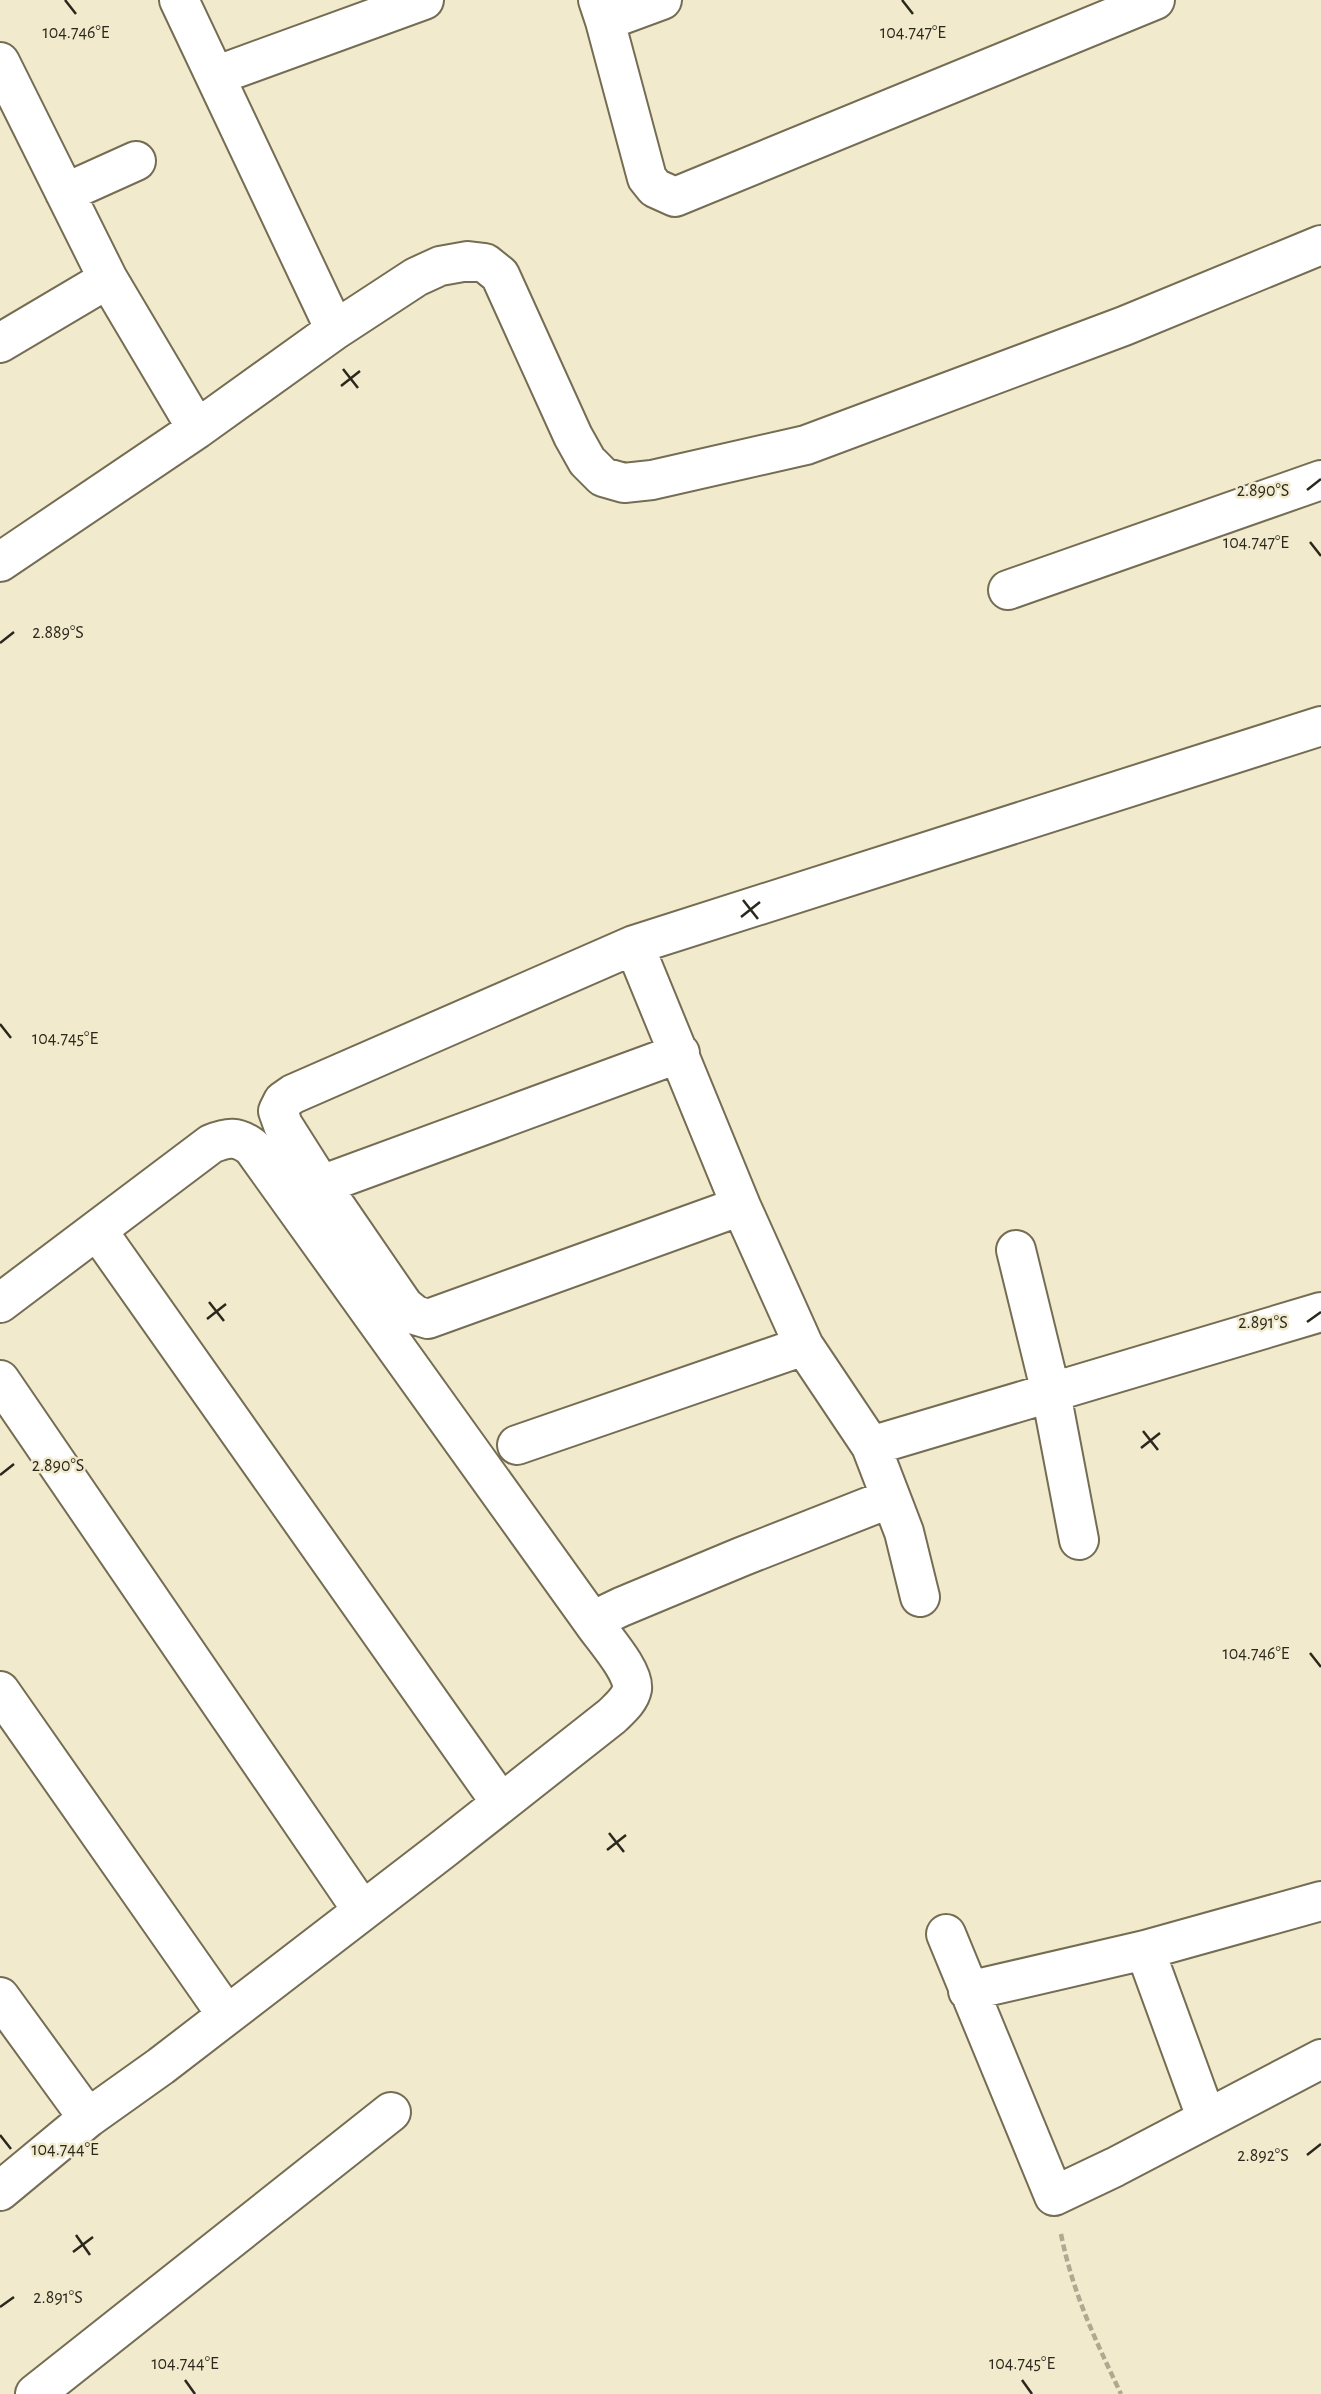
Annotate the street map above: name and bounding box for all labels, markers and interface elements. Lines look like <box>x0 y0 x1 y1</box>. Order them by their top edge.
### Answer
text: 104.746°E <box>42 24 110 42</box>
text: 104.747°E <box>880 24 946 42</box>
text: 2.890°S <box>1237 482 1289 500</box>
text: 104.747°E <box>1223 534 1289 552</box>
text: 2.889°S <box>32 624 84 642</box>
text: 104.745°E <box>32 1030 98 1048</box>
text: 2.891°S <box>1238 1314 1288 1332</box>
text: 2.890°S <box>32 1457 84 1475</box>
text: 104.746°E <box>1222 1645 1290 1663</box>
text: 104.744°E <box>31 2141 99 2159</box>
text: 2.892°S <box>1237 2147 1289 2165</box>
text: 2.891°S <box>33 2289 83 2307</box>
text: 104.744°E <box>151 2355 219 2373</box>
text: 104.745°E <box>989 2355 1055 2373</box>

